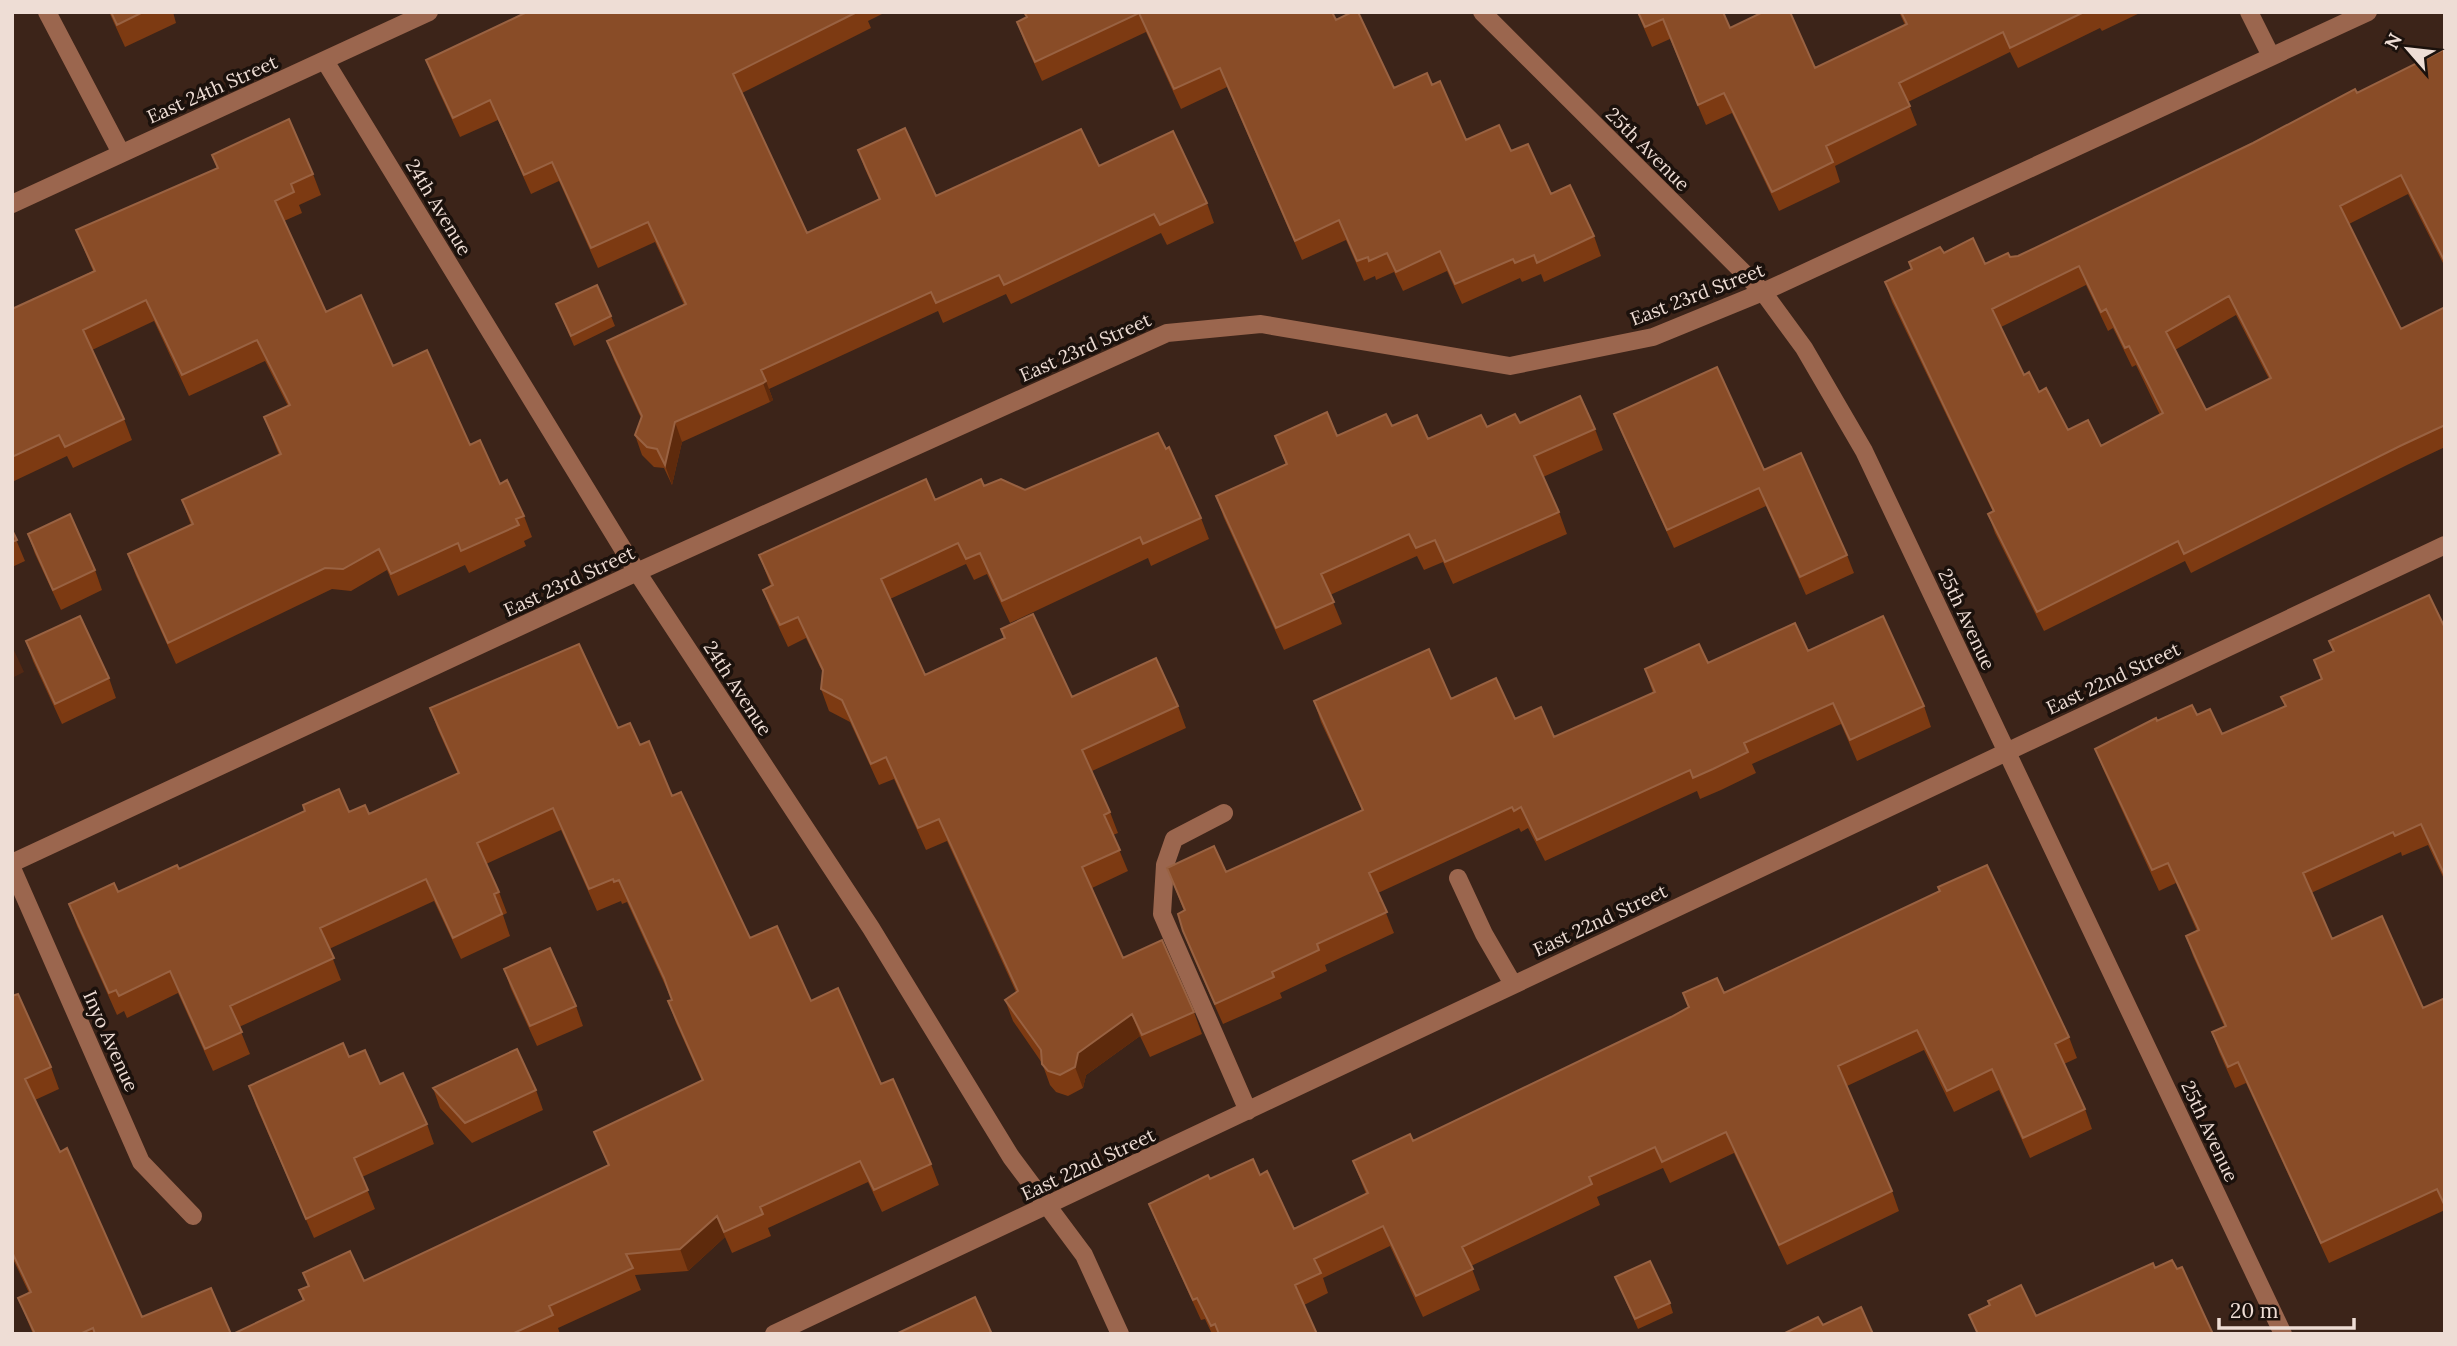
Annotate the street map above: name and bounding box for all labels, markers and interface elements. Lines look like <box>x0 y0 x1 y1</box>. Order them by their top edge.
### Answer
north arrow <box>2373 14 2443 84</box>
text: N <box>2379 29 2407 53</box>
street label: East 24th Street <box>143 49 282 129</box>
street label: 25th Avenue <box>1601 102 1695 196</box>
street label: 24th Avenue <box>401 154 477 260</box>
street label: East 23rd Street <box>1627 257 1768 331</box>
street label: East 23rd Street <box>1015 307 1155 387</box>
street label: East 23rd Street <box>500 540 639 622</box>
street label: 25th Avenue <box>1933 565 2001 673</box>
street label: 24th Avenue <box>698 636 778 740</box>
street label: East 22nd Street <box>2042 636 2184 720</box>
street label: East 22nd Street <box>1529 878 1671 962</box>
street label: Inyo Avenue <box>78 987 144 1095</box>
street label: 25th Avenue <box>2176 1077 2244 1185</box>
street label: East 22nd Street <box>1017 1122 1159 1206</box>
scale bar <box>2219 1286 2354 1330</box>
text: 20 m <box>2230 1297 2279 1324</box>

